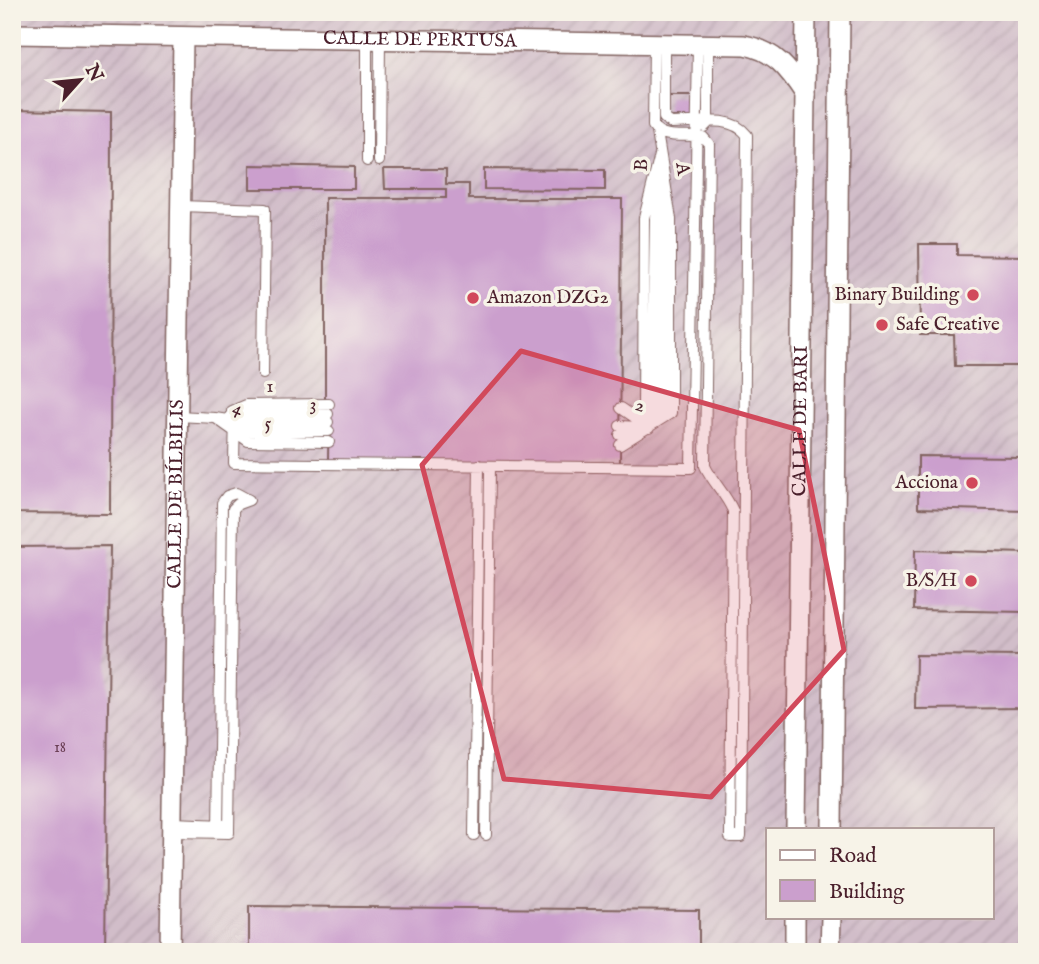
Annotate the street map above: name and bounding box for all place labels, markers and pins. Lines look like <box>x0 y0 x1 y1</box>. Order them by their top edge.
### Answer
place label: Binary Building <box>834 283 960 307</box>
place label: Amazon DZG2 <box>486 286 609 310</box>
marker: Binary Building <box>965 287 981 303</box>
marker: Amazon DZG2 <box>465 290 481 306</box>
place label: Safe Creative <box>896 313 1000 337</box>
marker: Safe Creative <box>874 317 890 333</box>
place label: Acciona <box>894 471 959 495</box>
marker: Acciona <box>964 475 980 491</box>
place label: B/S/H <box>905 569 957 593</box>
marker: B/S/H <box>963 573 979 589</box>

